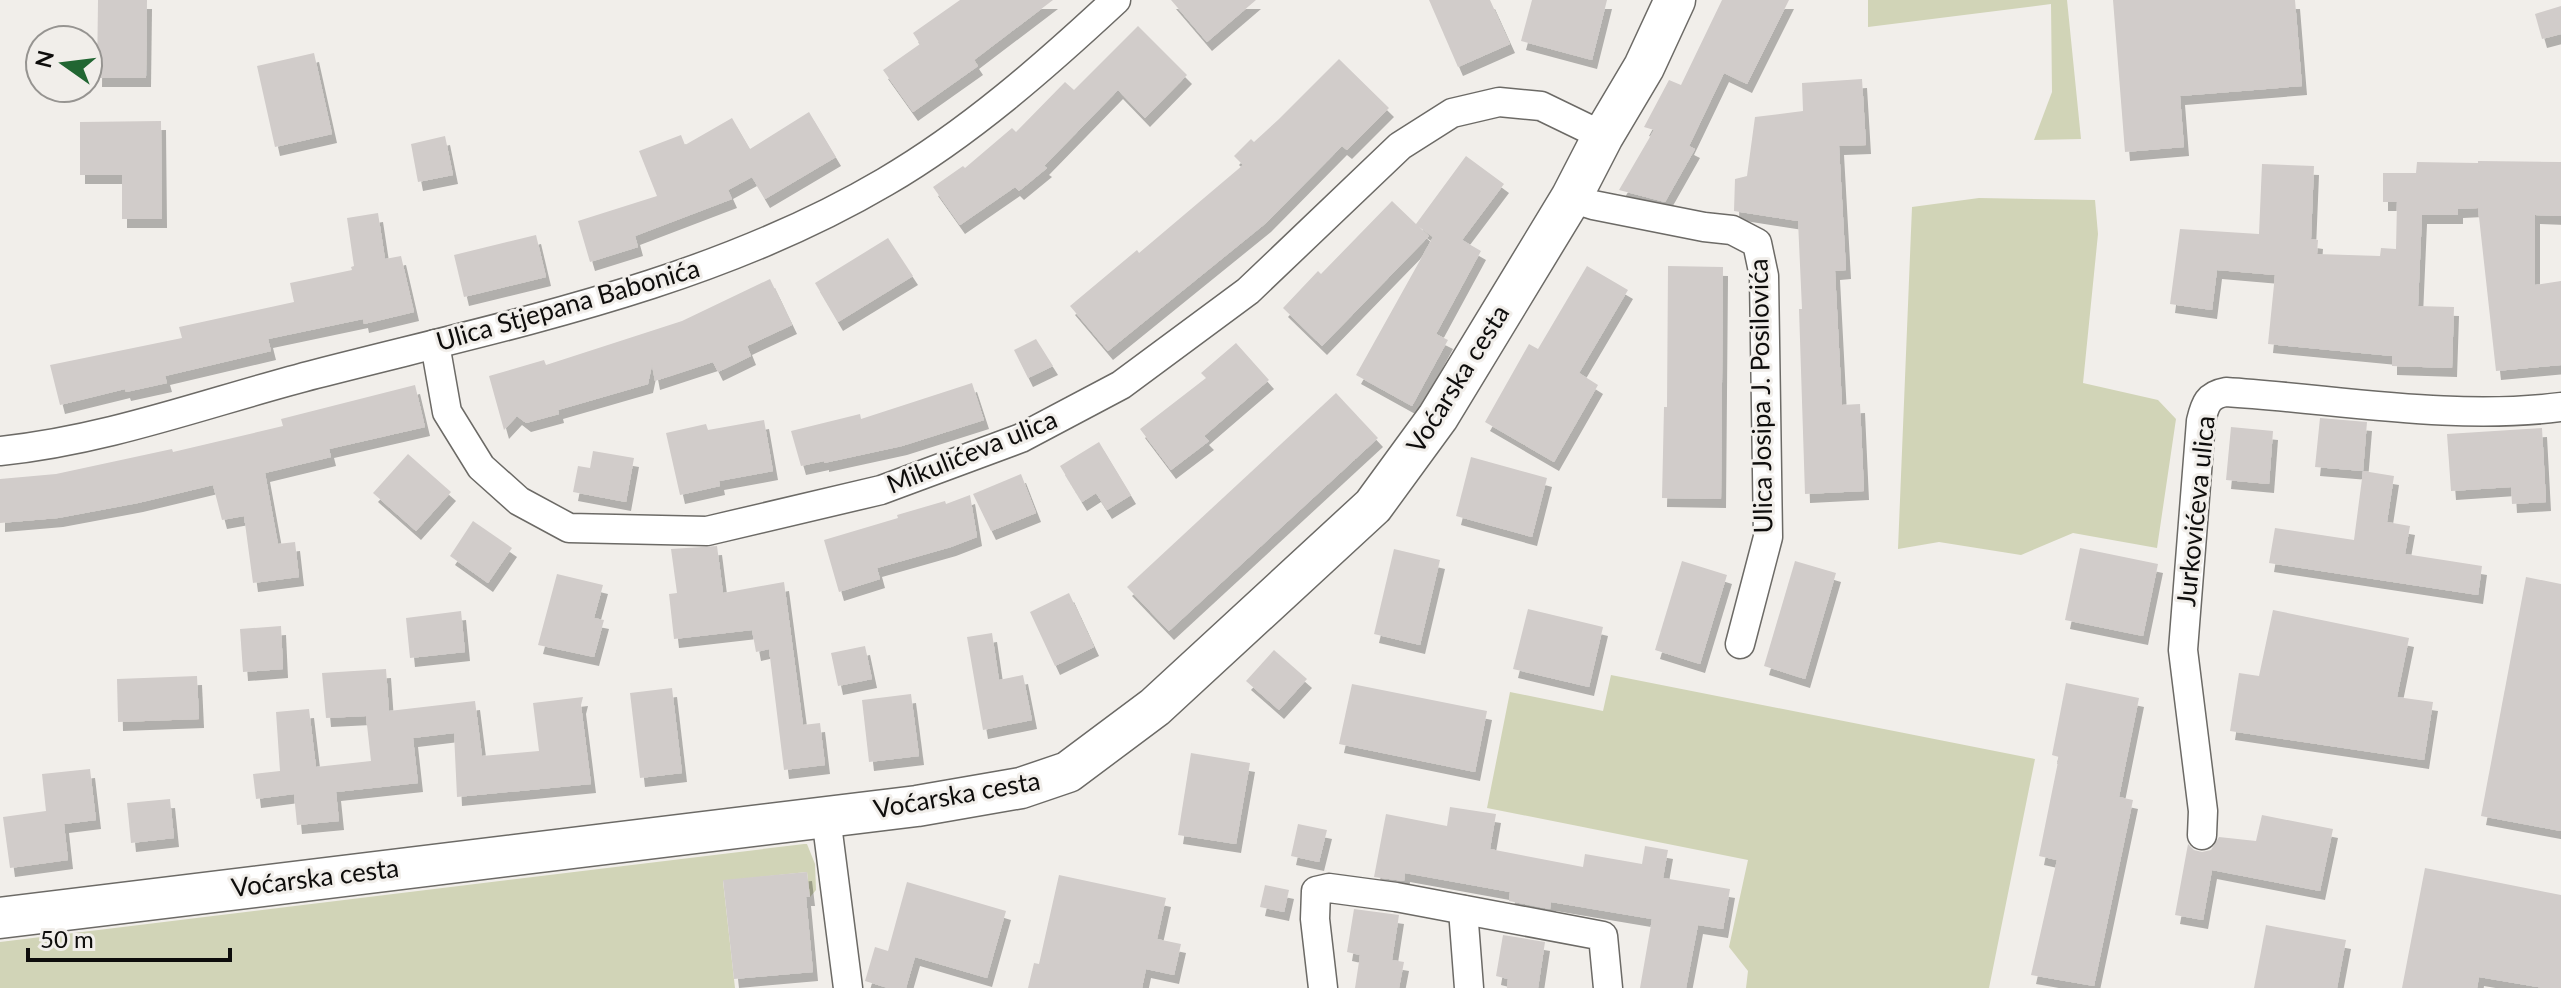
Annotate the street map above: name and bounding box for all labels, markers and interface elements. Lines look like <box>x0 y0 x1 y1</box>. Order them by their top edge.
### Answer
north arrow <box>24 24 104 104</box>
text: N <box>29 48 59 71</box>
street label: Ulica Stjepana Babonića <box>432 251 703 357</box>
street label: Ulica Josipa J. Posilovića <box>1742 258 1778 534</box>
street label: Voćarska cesta <box>1399 299 1515 458</box>
street label: Mikulićeva ulica <box>882 402 1061 500</box>
street label: Jurkovićeva ulica <box>2169 414 2221 608</box>
street label: Voćarska cesta <box>871 764 1043 824</box>
street label: Voćarska cesta <box>229 851 400 903</box>
scale bar <box>28 912 230 962</box>
text: 50 m <box>40 924 94 953</box>

